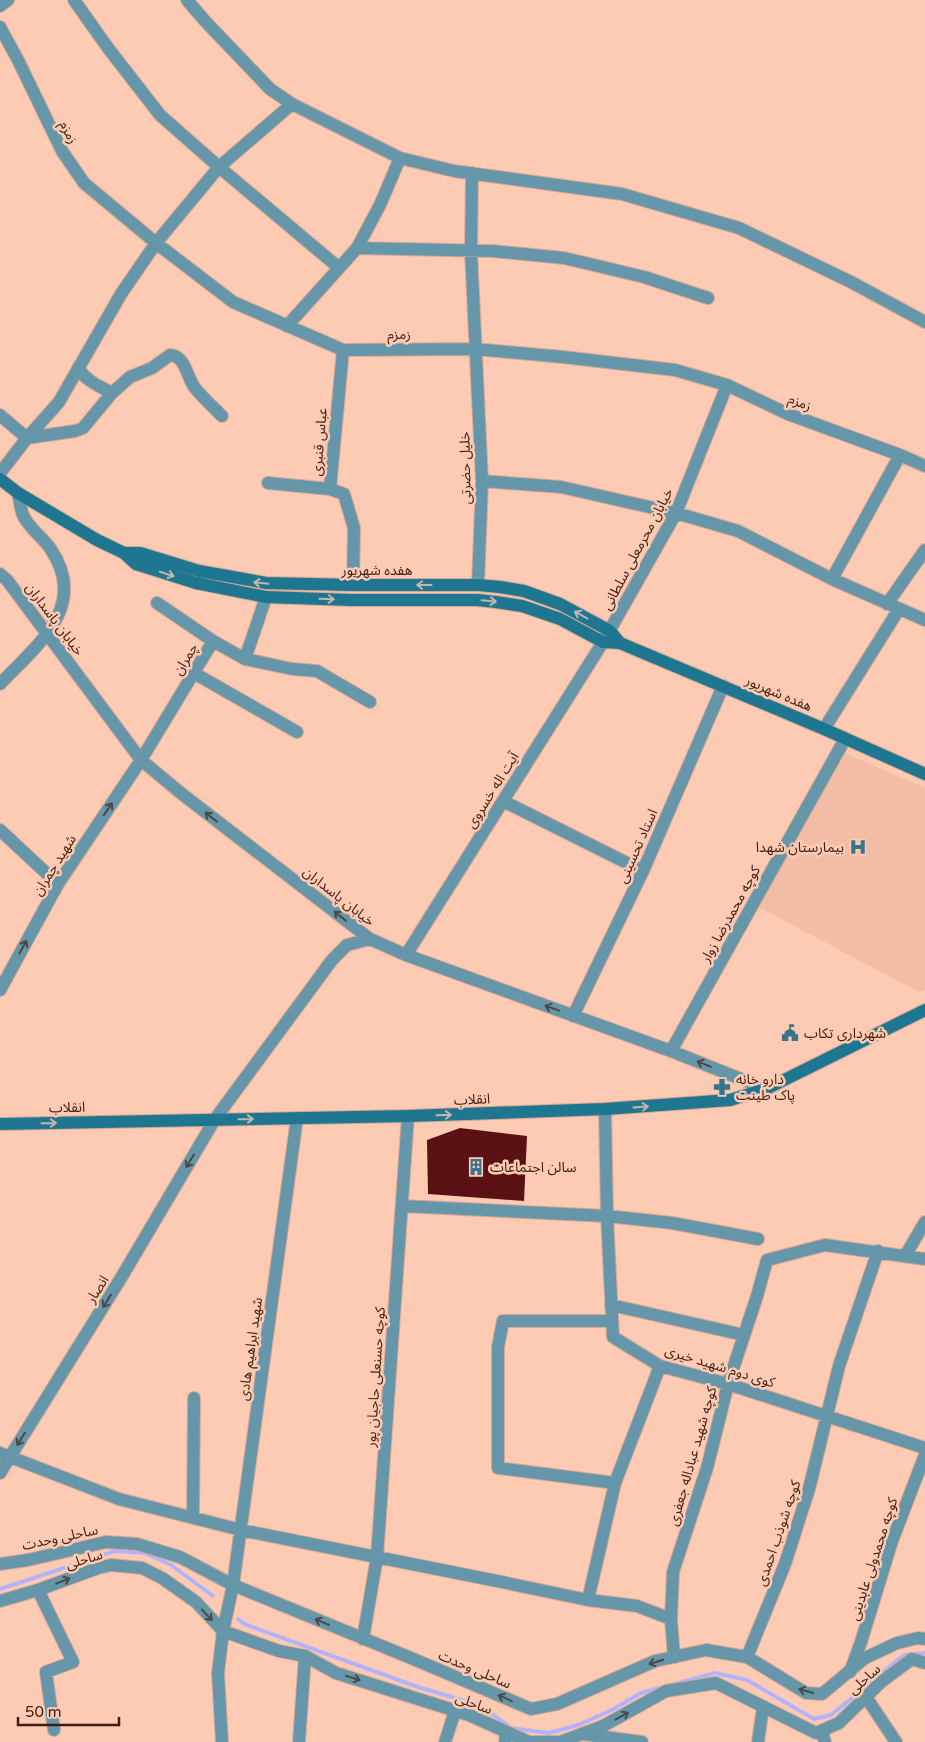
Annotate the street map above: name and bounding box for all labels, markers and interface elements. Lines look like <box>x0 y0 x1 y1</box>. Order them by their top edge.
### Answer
street label: زمزم <box>54 118 82 148</box>
street label: زمزم <box>387 326 411 345</box>
street label: زمزم <box>785 390 814 417</box>
street label: عباس قنبری <box>308 407 331 477</box>
street label: خلیل حضرتی <box>456 432 475 504</box>
street label: خیابان محرمعلی سلطانی <box>598 485 677 613</box>
street label: هفده شهریور <box>341 562 412 579</box>
one-way arrow <box>159 569 175 579</box>
one-way arrow <box>254 578 270 587</box>
street label: خیابان پاسداران <box>21 580 87 660</box>
one-way arrow <box>416 580 432 590</box>
one-way arrow <box>318 594 334 604</box>
one-way arrow <box>481 597 497 606</box>
one-way arrow <box>573 610 588 620</box>
street label: چمران <box>169 640 202 679</box>
street label: هفده شهریور <box>742 671 815 715</box>
street label: آیت اله خسروی <box>462 748 523 831</box>
one-way arrow <box>103 802 113 816</box>
street label: استاد تحسینی <box>614 807 661 886</box>
one-way arrow <box>205 811 218 822</box>
street label: شهید چمران <box>29 832 81 900</box>
hospital icon: بیمارستان شهدا <box>848 837 868 857</box>
place label: بیمارستان شهدا <box>756 839 844 856</box>
street label: خیابان پاسداران <box>299 863 378 931</box>
street label: کوچه محمدرضا زوار <box>696 863 765 967</box>
one-way arrow <box>334 910 347 921</box>
one-way arrow <box>19 940 29 955</box>
one-way arrow <box>544 1003 560 1012</box>
public building icon: شهرداری تکاب <box>780 1023 800 1043</box>
place label: شهرداری تکاب <box>804 1025 886 1042</box>
one-way arrow <box>697 1059 712 1069</box>
place label: دارو خانه پاک طینت <box>736 1071 795 1105</box>
pharmacy icon: دارو خانه پاک طینت <box>712 1077 732 1097</box>
street label: انقلاب <box>454 1090 490 1109</box>
street label: انقلاب <box>49 1099 85 1116</box>
one-way arrow <box>633 1102 649 1111</box>
one-way arrow <box>435 1110 451 1120</box>
one-way arrow <box>238 1114 254 1123</box>
one-way arrow <box>40 1118 56 1127</box>
one-way arrow <box>185 1154 195 1168</box>
building icon: سالن اجتماعات <box>466 1157 486 1177</box>
place label: سالن اجتماعات <box>490 1159 577 1176</box>
street label: انصار <box>82 1272 112 1307</box>
one-way arrow <box>102 1293 112 1307</box>
street label: شهید ابراهیم هادی <box>235 1296 268 1402</box>
street label: کوچه حسنعلی حاجیان پور <box>362 1306 390 1449</box>
street label: کوی دوم شهید خیری <box>662 1342 777 1393</box>
street label: کوچه شهید عباداله جعفری <box>664 1384 722 1528</box>
one-way arrow <box>16 1431 26 1445</box>
street label: کوچه شوذب احمدی <box>752 1478 806 1589</box>
street label: کوچه محمدولی عابدینی <box>846 1495 902 1623</box>
street label: ساحلی وحدت <box>21 1521 100 1554</box>
street label: ساحلی <box>64 1546 105 1573</box>
one-way arrow <box>55 1576 70 1585</box>
one-way arrow <box>201 1608 213 1621</box>
one-way arrow <box>315 1617 330 1627</box>
street label: ساحلی وحدت <box>436 1647 514 1692</box>
one-way arrow <box>648 1657 664 1667</box>
street label: ساحلی <box>845 1660 884 1698</box>
one-way arrow <box>345 1674 361 1684</box>
one-way arrow <box>799 1686 815 1695</box>
street label: ساحلی <box>453 1689 495 1718</box>
one-way arrow <box>498 1692 513 1702</box>
scale bar <box>18 1694 119 1726</box>
text: 50 m <box>25 1703 62 1721</box>
one-way arrow <box>614 1710 628 1720</box>

